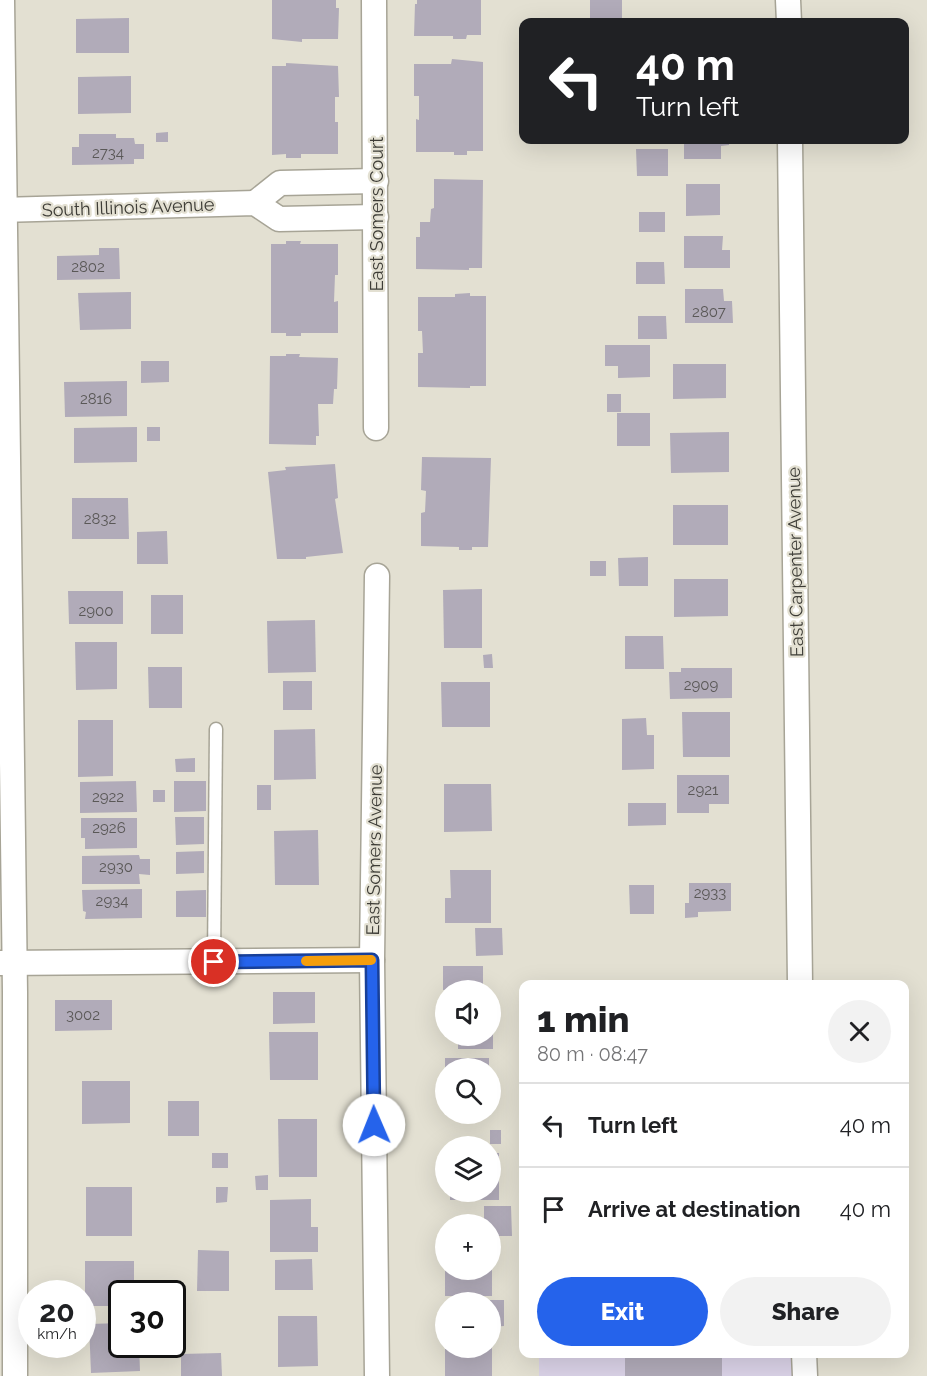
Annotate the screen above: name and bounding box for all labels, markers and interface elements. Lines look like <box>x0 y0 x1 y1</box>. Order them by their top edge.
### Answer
text: 40 m <box>636 41 735 90</box>
icon: left <box>537 42 615 120</box>
text: Turn left <box>636 91 739 122</box>
street label: East Somers Court <box>366 137 387 291</box>
house number: 2734 <box>92 144 124 162</box>
street label: South Illinois Avenue <box>41 193 215 221</box>
house number: 2802 <box>71 258 105 276</box>
house number: 2807 <box>692 303 726 321</box>
house number: 2816 <box>80 390 112 408</box>
street label: East Carpenter Avenue <box>783 466 807 657</box>
house number: 2832 <box>84 510 116 528</box>
house number: 2900 <box>79 602 113 620</box>
house number: 2909 <box>684 676 718 694</box>
street label: East Somers Avenue <box>362 764 386 936</box>
house number: 2921 <box>688 781 719 799</box>
house number: 2922 <box>92 788 124 806</box>
house number: 2926 <box>92 819 126 837</box>
house number: 2930 <box>99 858 133 876</box>
house number: 2933 <box>694 884 726 902</box>
house number: 2934 <box>96 892 128 910</box>
pin <box>188 936 239 987</box>
icon: arrive <box>197 945 230 978</box>
map controls <box>435 980 501 1358</box>
button: sound <box>435 980 501 1046</box>
text: 1 min <box>537 998 629 1040</box>
button: close <box>828 1000 891 1063</box>
house number: 3002 <box>66 1006 100 1024</box>
text: 80 m · 08:47 <box>537 1042 648 1066</box>
button: search <box>435 1058 501 1124</box>
position arrow <box>342 1093 406 1157</box>
icon: left <box>537 1109 570 1142</box>
text: Turn left <box>588 1112 678 1138</box>
text: 40 m <box>840 1112 891 1138</box>
button: layers <box>435 1136 501 1202</box>
icon: arrive <box>537 1193 570 1226</box>
text: Arrive at destination <box>588 1196 801 1222</box>
text: 40 m <box>840 1196 891 1222</box>
button: + <box>435 1214 501 1280</box>
button: Exit <box>537 1277 708 1346</box>
button: Share <box>720 1277 891 1346</box>
speed limit sign: 30 <box>108 1280 186 1358</box>
button: − <box>435 1292 501 1358</box>
text: 20 <box>39 1294 75 1329</box>
text: km/h <box>37 1325 77 1343</box>

